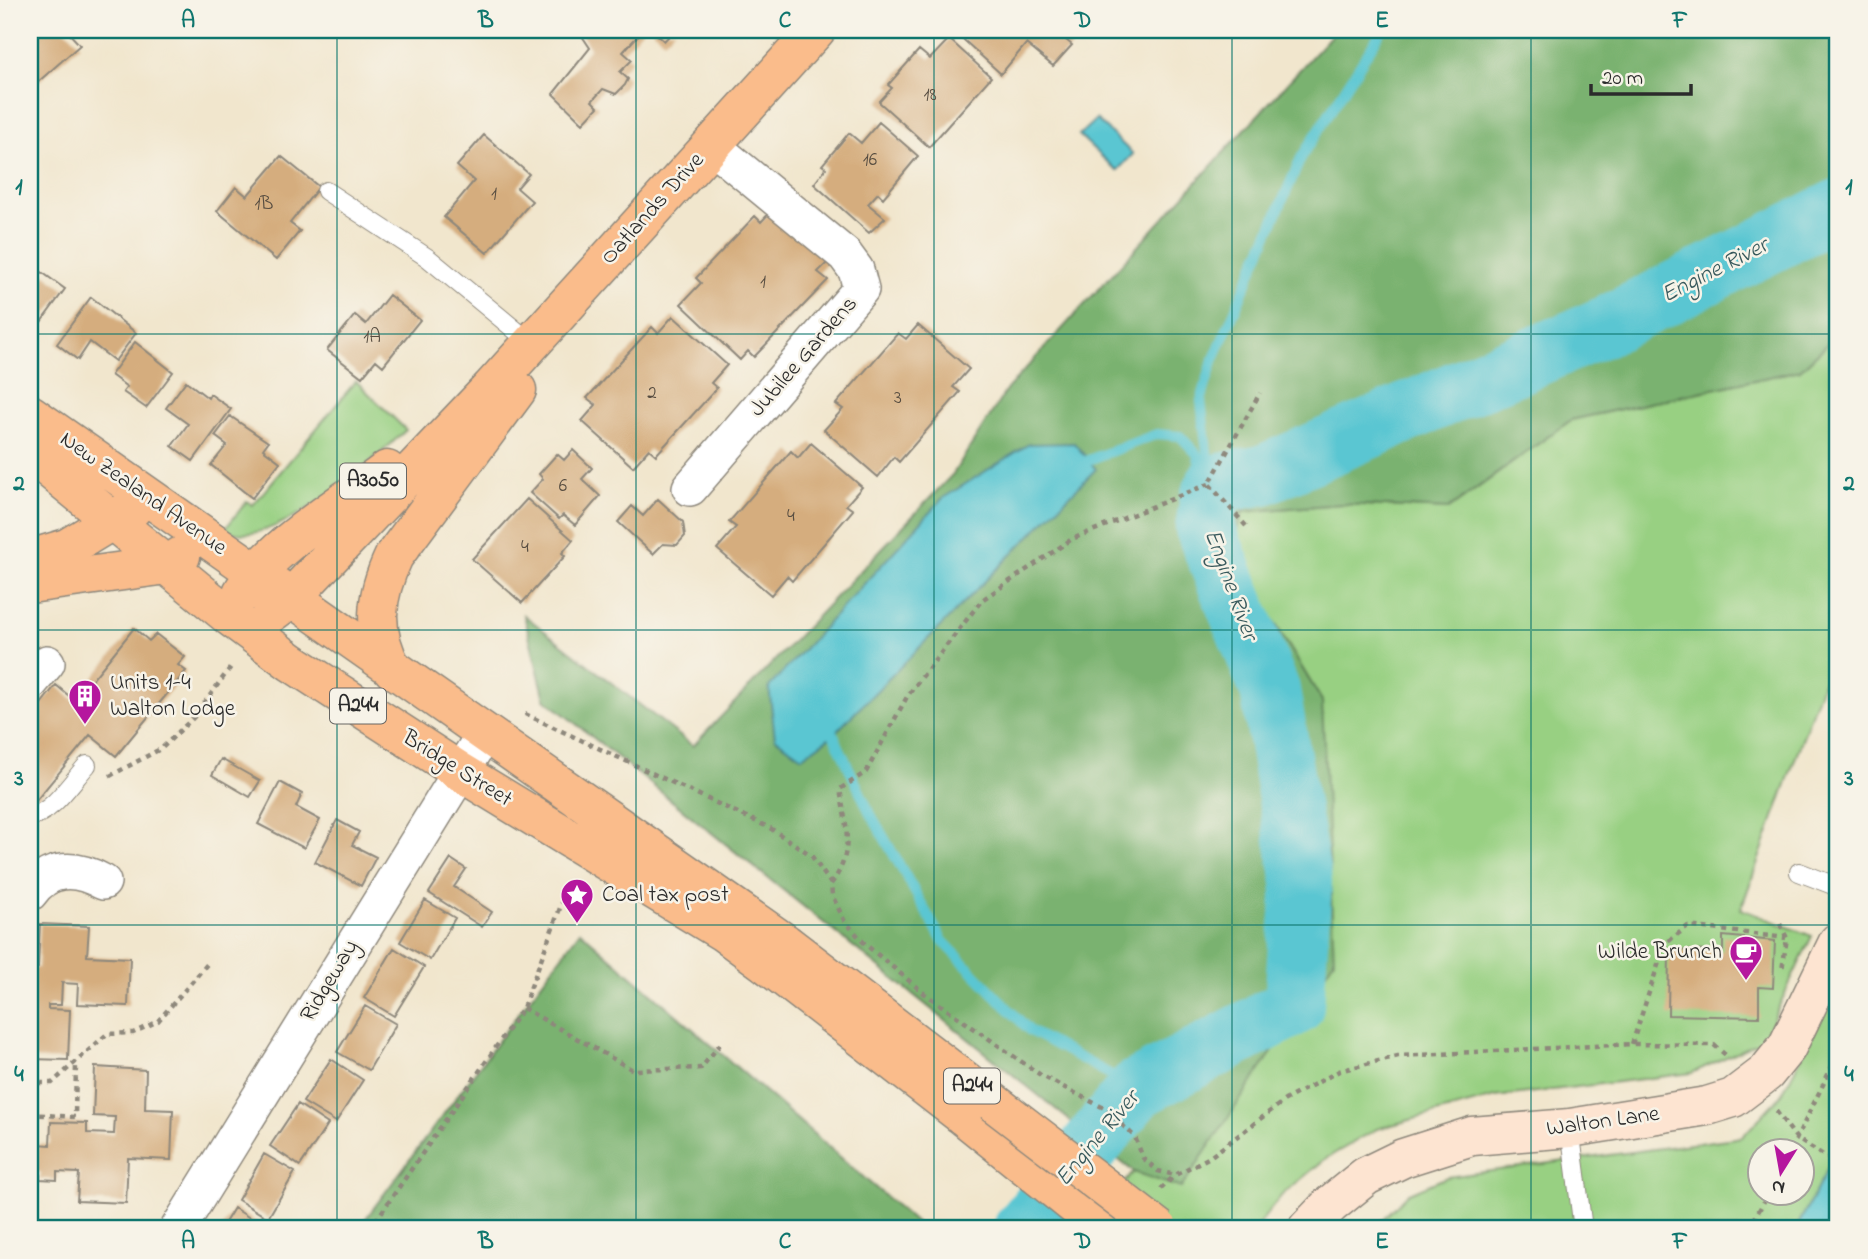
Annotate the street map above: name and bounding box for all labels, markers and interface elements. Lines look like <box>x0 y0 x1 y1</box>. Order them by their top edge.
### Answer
text: A <box>181 5 195 38</box>
text: B <box>477 5 494 38</box>
text: C <box>779 5 792 38</box>
text: D <box>1074 5 1091 38</box>
text: E <box>1375 5 1389 38</box>
text: F <box>1672 5 1688 38</box>
scale bar <box>1591 52 1691 96</box>
text: 20 m <box>1602 64 1643 94</box>
house number: 18 <box>923 82 937 109</box>
street label: Oatlands Drive <box>593 145 713 273</box>
house number: 16 <box>863 147 877 174</box>
text: 1 <box>15 172 23 205</box>
text: 1 <box>1845 172 1853 205</box>
house number: 1 <box>491 181 497 208</box>
house number: 1B <box>255 191 274 218</box>
water label: Engine River <box>1655 228 1777 313</box>
house number: 1 <box>760 269 766 296</box>
street label: Jubilee Gardens <box>742 289 866 425</box>
house number: 1A <box>363 324 381 351</box>
house number: 2 <box>647 380 657 407</box>
house number: 3 <box>894 385 902 412</box>
street label: New Zealand Avenue <box>53 424 234 565</box>
road number: A3050 <box>340 463 406 498</box>
text: 2 <box>12 468 25 501</box>
text: 2 <box>1842 468 1855 501</box>
house number: 6 <box>559 473 567 500</box>
house number: 4 <box>787 503 795 530</box>
water label: Engine River <box>1194 525 1267 648</box>
house number: 4 <box>521 534 529 561</box>
place label: Units 1-4 Walton Lodge <box>110 667 236 727</box>
building icon: Units 1-4 Walton Lodge <box>66 677 104 726</box>
road number: A244 <box>330 688 386 724</box>
street label: Bridge Street <box>394 722 519 817</box>
text: 3 <box>13 763 24 796</box>
text: 3 <box>1843 763 1854 796</box>
place icon: Coal tax post <box>558 876 596 925</box>
place label: Coal tax post <box>602 879 729 912</box>
cafe icon: Wilde Brunch <box>1727 933 1765 982</box>
street label: Ridgeway <box>292 934 369 1029</box>
place label: Wilde Brunch <box>1598 936 1722 969</box>
text: 4 <box>14 1059 24 1092</box>
text: 4 <box>1844 1059 1854 1092</box>
road number: A244 <box>944 1068 1000 1104</box>
water label: Engine River <box>1047 1081 1150 1195</box>
street label: Walton Lane <box>1545 1098 1662 1146</box>
north arrow <box>1745 1136 1815 1206</box>
text: N <box>1769 1172 1787 1201</box>
text: A <box>181 1226 195 1259</box>
text: B <box>477 1226 494 1259</box>
text: C <box>779 1226 792 1259</box>
text: D <box>1074 1226 1091 1259</box>
text: E <box>1375 1226 1389 1259</box>
text: F <box>1672 1226 1688 1259</box>

